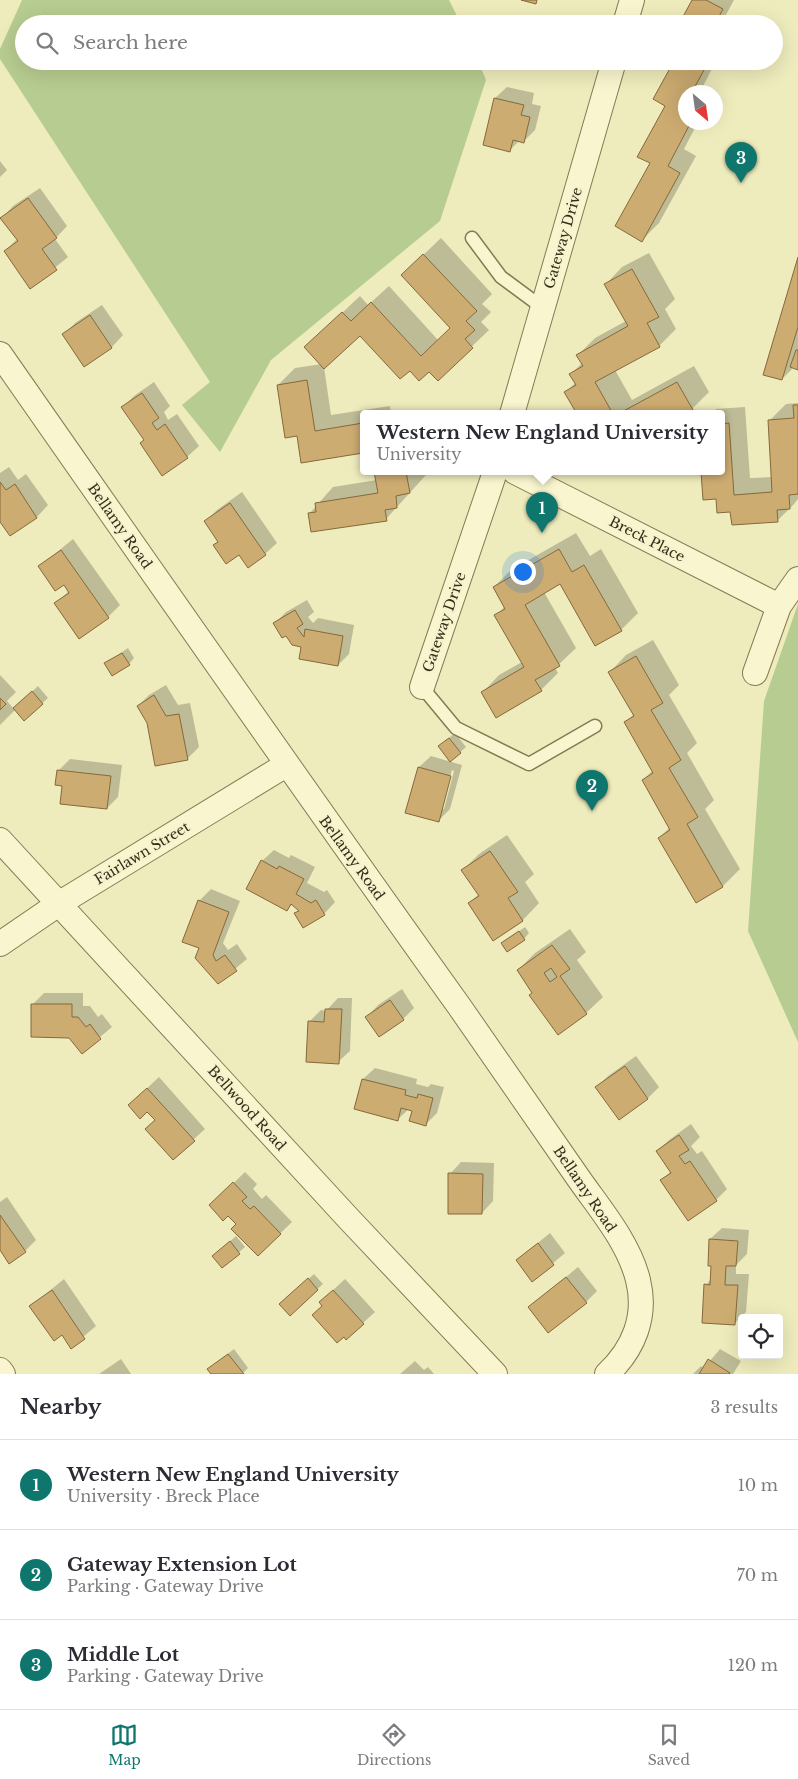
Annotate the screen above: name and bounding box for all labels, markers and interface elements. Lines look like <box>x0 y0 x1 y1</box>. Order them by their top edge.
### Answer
search box <box>15 15 783 70</box>
icon: search <box>33 29 61 57</box>
text: Search here <box>73 31 188 54</box>
north arrow <box>678 85 723 130</box>
pin: 3 <box>725 142 757 183</box>
street label: Gateway Drive <box>540 185 586 291</box>
popup <box>360 410 725 475</box>
text: Western New England University <box>377 421 708 444</box>
text: University <box>377 444 461 464</box>
street label: Bellamy Road <box>84 480 156 573</box>
pin: 1 <box>526 492 558 533</box>
street label: Breck Place <box>606 512 688 566</box>
your location <box>510 559 536 585</box>
street label: Gateway Drive <box>418 569 470 675</box>
pin: 2 <box>576 770 608 811</box>
street label: Bellamy Road <box>315 812 389 904</box>
street label: Fairlawn Street <box>91 817 193 888</box>
street label: Bellwood Road <box>204 1062 290 1155</box>
street label: Bellamy Road <box>550 1142 621 1236</box>
map controls <box>738 1314 783 1359</box>
button: locate <box>738 1314 783 1359</box>
text: Nearby <box>20 1394 101 1420</box>
text: 3 results <box>710 1397 778 1417</box>
text: Western New England University <box>67 1463 399 1486</box>
text: 1 <box>33 1475 39 1495</box>
text: 10 m <box>738 1475 778 1495</box>
text: University · Breck Place <box>67 1486 260 1506</box>
text: Gateway Extension Lot <box>67 1553 297 1576</box>
text: 2 <box>31 1565 41 1585</box>
text: 70 m <box>737 1565 778 1585</box>
text: Parking · Gateway Drive <box>67 1576 264 1596</box>
text: Middle Lot <box>67 1643 179 1666</box>
text: 3 <box>31 1655 41 1675</box>
text: 120 m <box>728 1655 778 1675</box>
text: Parking · Gateway Drive <box>67 1666 264 1686</box>
tab: Map <box>108 1721 141 1769</box>
tab: Directions <box>357 1721 431 1769</box>
tab: Saved <box>648 1721 690 1769</box>

